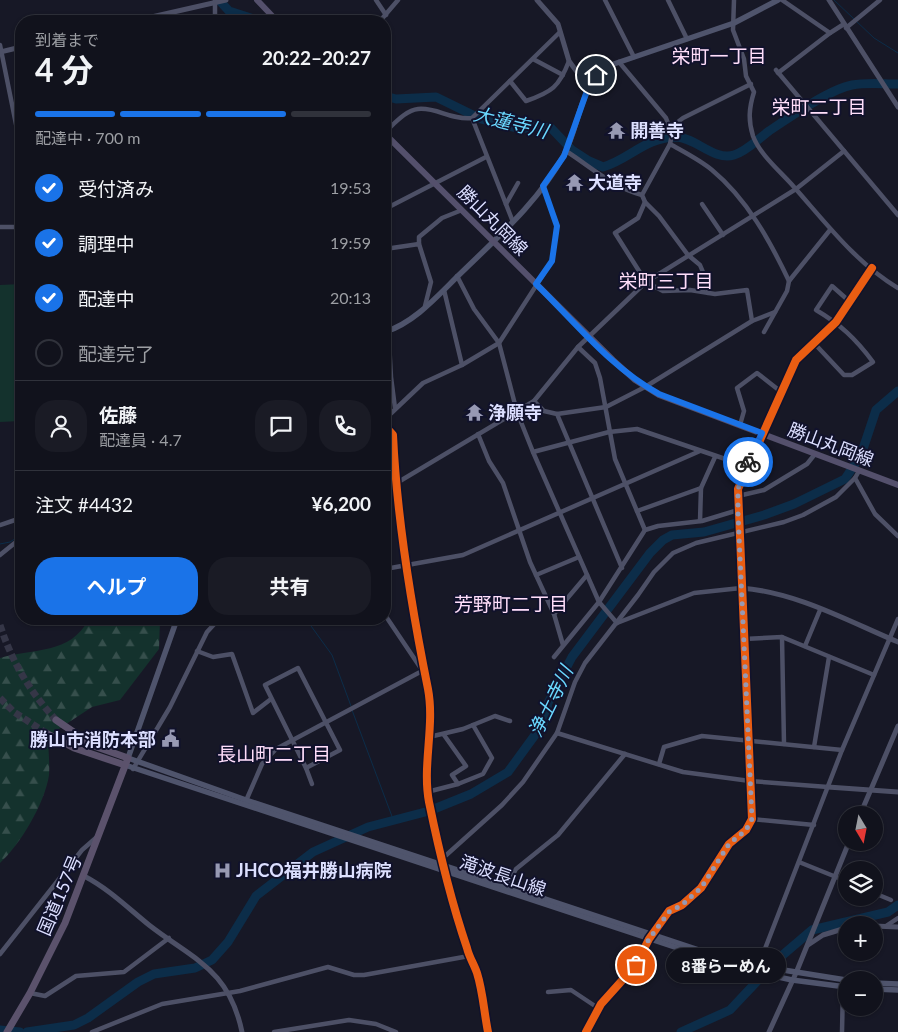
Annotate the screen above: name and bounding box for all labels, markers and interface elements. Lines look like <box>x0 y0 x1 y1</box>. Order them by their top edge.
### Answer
text: 到着まで <box>35 30 99 49</box>
district label: 栄町一丁目 <box>671 44 767 67</box>
text: 20:22–20:27 <box>262 46 371 69</box>
text: 4 分 <box>35 50 93 89</box>
pin <box>575 54 617 96</box>
icon: home <box>582 61 610 89</box>
district label: 栄町二丁目 <box>771 95 867 118</box>
water label: 大蓮寺川 <box>471 102 553 143</box>
place label: 開善寺 <box>630 119 684 141</box>
temple icon: 開善寺 <box>606 120 626 140</box>
text: 配達中 · 700 m <box>35 128 140 147</box>
place label: 大道寺 <box>588 171 642 193</box>
temple icon: 大道寺 <box>564 172 584 192</box>
icon: check <box>35 174 63 202</box>
text: 受付済み <box>78 177 154 200</box>
text: 19:53 <box>330 178 371 197</box>
street label: 勝山丸岡線 <box>453 180 533 260</box>
icon: check <box>35 229 63 257</box>
text: 調理中 <box>78 232 135 255</box>
text: 19:59 <box>330 233 371 252</box>
district label: 栄町三丁目 <box>618 269 714 292</box>
icon: check <box>35 284 63 312</box>
text: 配達中 <box>78 287 135 310</box>
text: 20:13 <box>330 288 371 307</box>
text: 配達完了 <box>78 342 154 365</box>
button: person <box>35 400 87 452</box>
button: chat <box>255 400 307 452</box>
button: phone <box>319 400 371 452</box>
place label: 浄願寺 <box>488 401 542 423</box>
temple icon: 浄願寺 <box>464 402 484 422</box>
text: 佐藤 <box>99 403 137 426</box>
street label: 勝山丸岡線 <box>785 418 877 470</box>
text: 配達員 · 4.7 <box>99 430 182 449</box>
courier <box>723 437 773 487</box>
icon: bike <box>734 448 762 476</box>
text: ¥6,200 <box>311 492 371 515</box>
text: 注文 #4432 <box>35 493 133 516</box>
button: ヘルプ <box>35 557 198 615</box>
button: 共有 <box>208 557 371 615</box>
district label: 芳野町二丁目 <box>454 592 568 615</box>
water label: 浄土寺川 <box>523 660 578 740</box>
place label: 勝山市消防本部 <box>30 728 156 750</box>
public building icon: 勝山市消防本部 <box>160 729 180 749</box>
district label: 長山町二丁目 <box>217 742 331 765</box>
north arrow <box>838 806 882 851</box>
map controls <box>838 806 883 1016</box>
street label: 滝波長山線 <box>457 850 549 900</box>
street label: 国道157号 <box>32 851 86 939</box>
place label: JHCO福井勝山病院 <box>236 859 392 881</box>
hospital icon: JHCO福井勝山病院 <box>212 860 232 880</box>
button: layers <box>838 861 883 906</box>
button: + <box>838 916 883 961</box>
pin <box>615 944 657 986</box>
callout: 8番らーめん <box>666 948 786 982</box>
icon: bag <box>622 951 650 979</box>
text: 8番らーめん <box>681 956 771 975</box>
button: − <box>838 971 883 1016</box>

